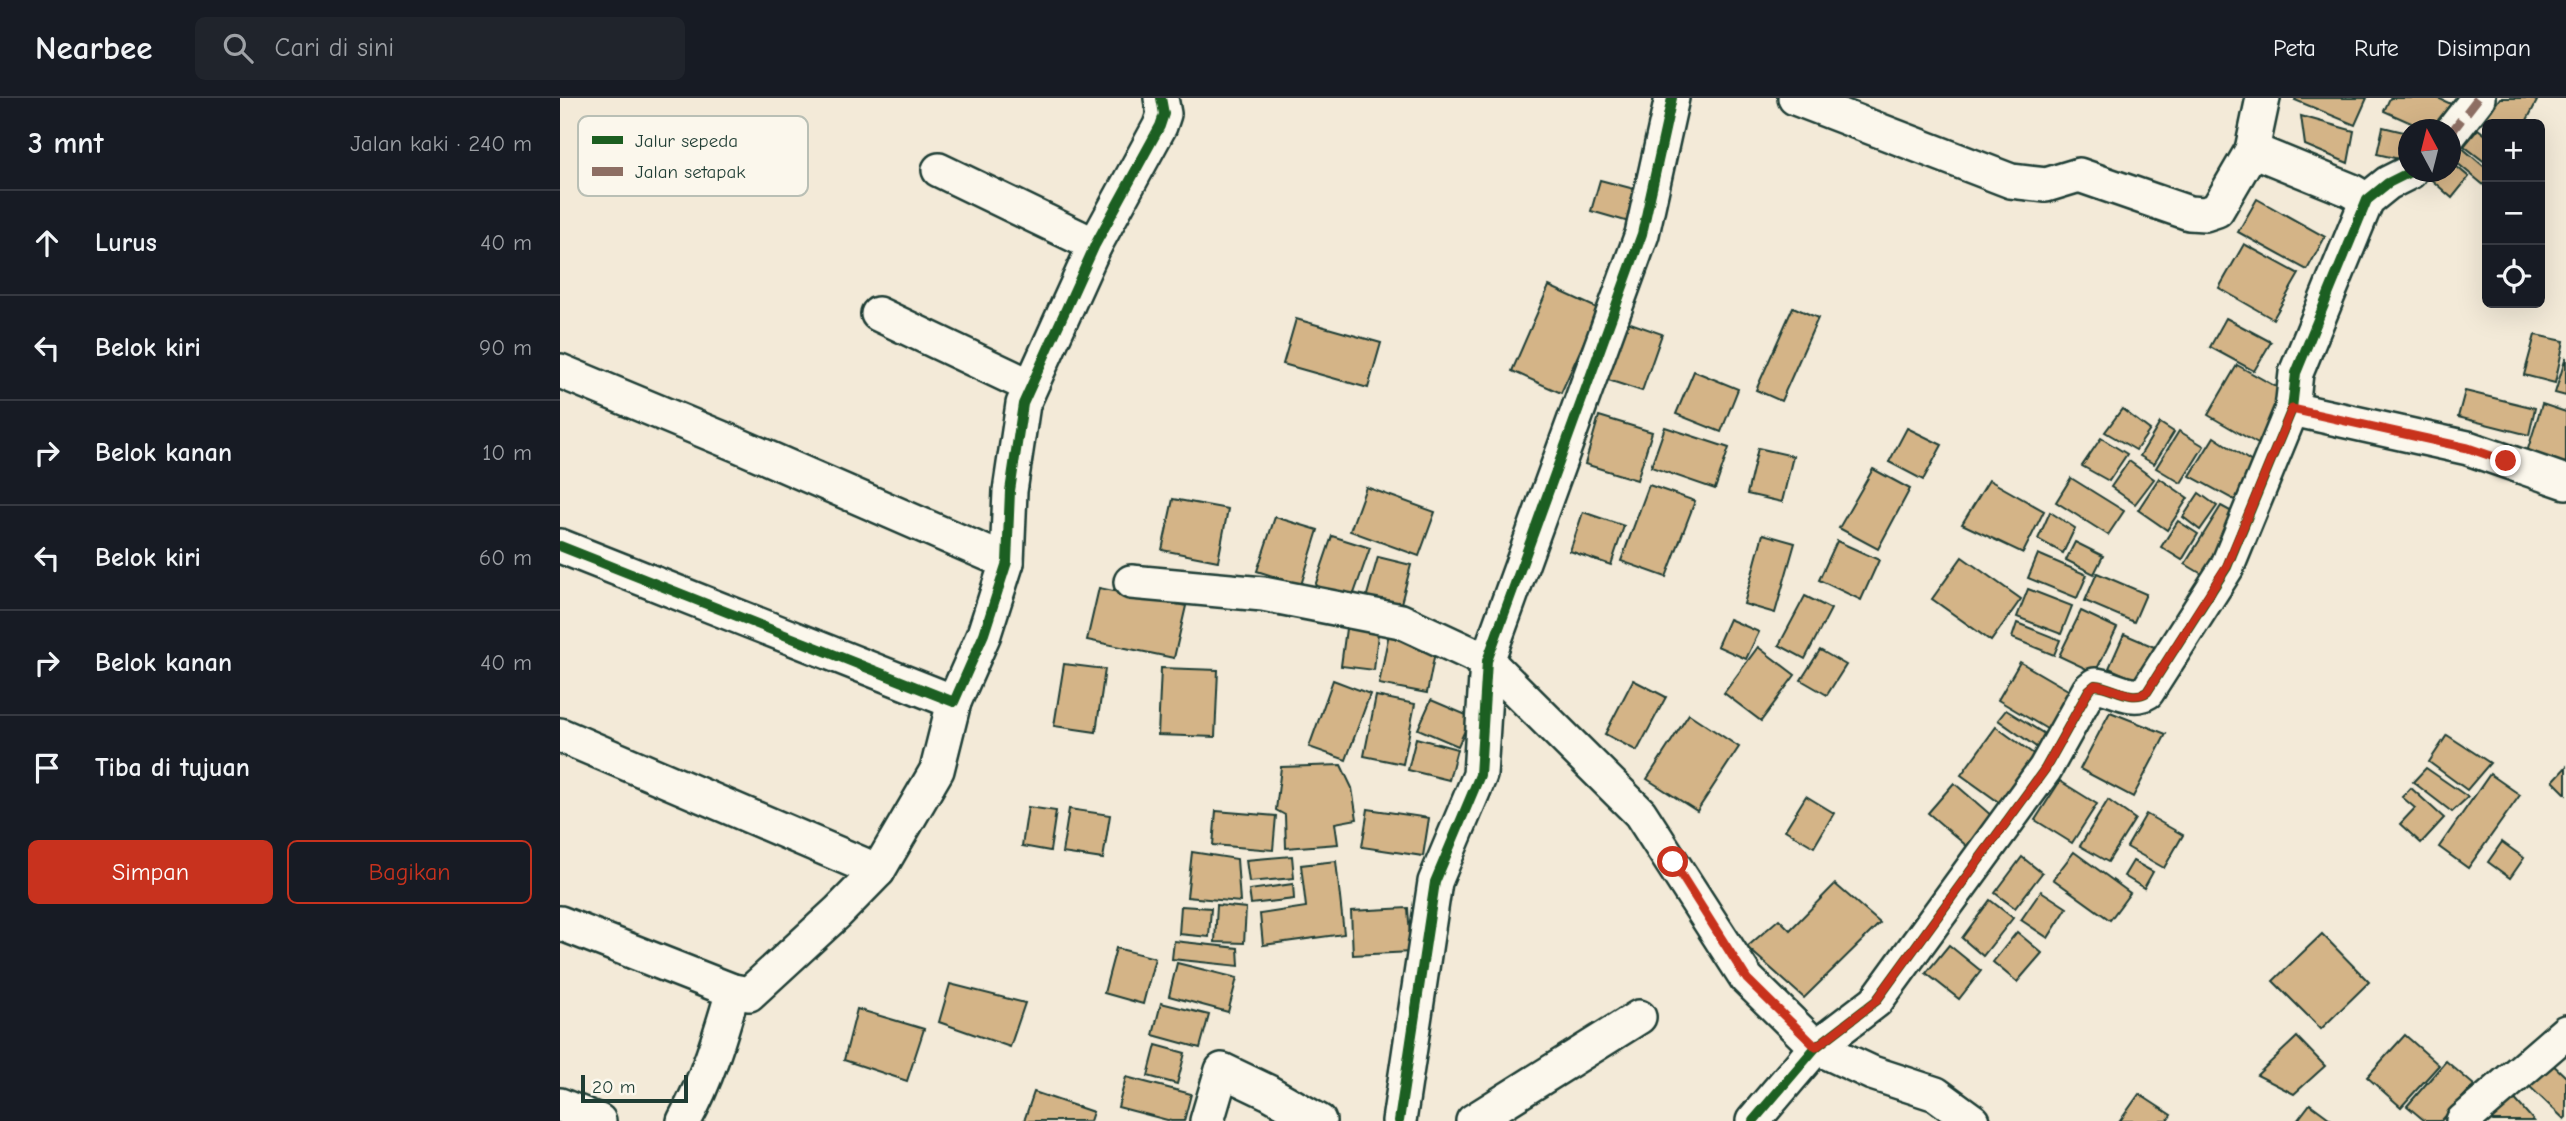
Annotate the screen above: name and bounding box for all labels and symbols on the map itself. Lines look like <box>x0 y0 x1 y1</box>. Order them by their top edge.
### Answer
legend <box>578 116 808 196</box>
north arrow <box>2398 119 2461 182</box>
text: Jalur sepeda <box>635 130 738 152</box>
text: Jalan setapak <box>635 161 746 183</box>
route end <box>2490 445 2521 476</box>
route start <box>1657 846 1688 877</box>
scale bar <box>581 1072 688 1104</box>

